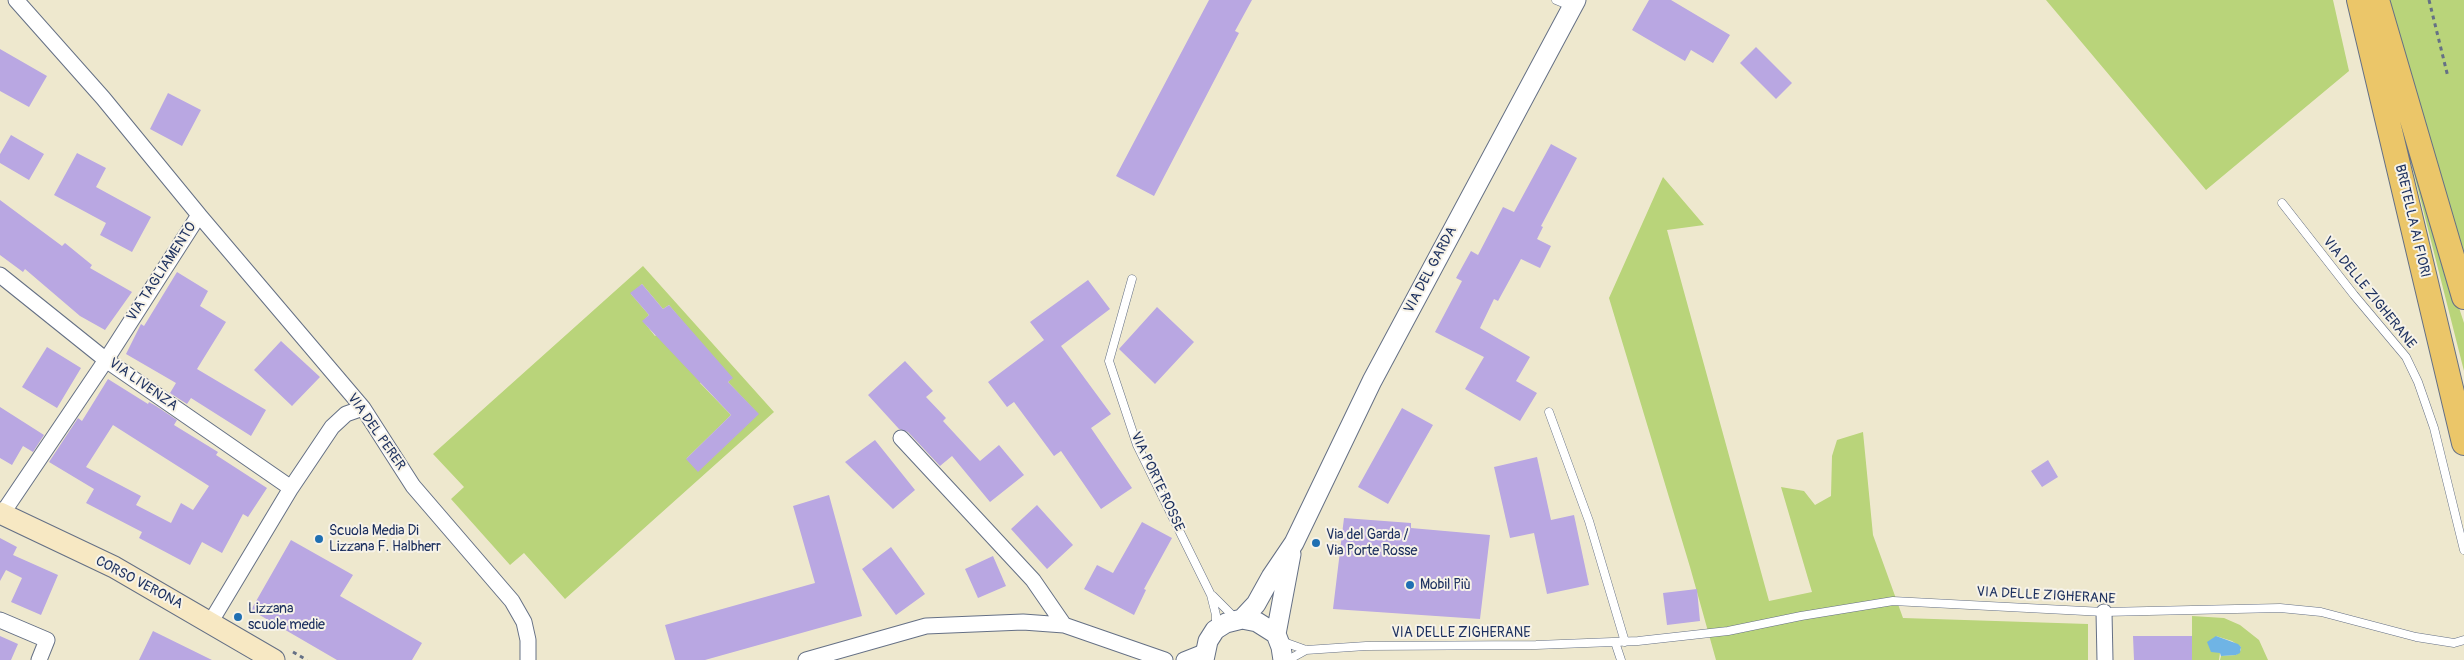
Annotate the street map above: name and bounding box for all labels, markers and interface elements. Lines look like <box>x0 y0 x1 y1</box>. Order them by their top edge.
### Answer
street label: BRETELLA AI FIORI <box>2391 163 2433 279</box>
street label: VIA TAGLIAMENTO <box>124 219 200 325</box>
street label: VIA DEL GARDA <box>1401 224 1461 316</box>
street label: VIA DELLE ZIGHERANE <box>2319 234 2419 352</box>
street label: VIA LIVENZA <box>105 355 181 415</box>
street label: VIA DEL PERER <box>343 390 409 474</box>
street label: VIA PORTE ROSSE <box>1127 430 1187 534</box>
place label: Scuola Media Di Lizzana F. Halbherr <box>329 523 441 556</box>
place label: Via del Garda / Via Porte Rosse <box>1326 527 1417 560</box>
marker: Scuola Media Di Lizzana F. Halbherr <box>313 533 325 545</box>
marker: Via del Garda / Via Porte Rosse <box>1310 537 1322 549</box>
street label: CORSO VERONA <box>93 553 185 613</box>
place label: Mobil Più <box>1420 577 1471 593</box>
marker: Mobil Più <box>1404 579 1416 591</box>
street label: VIA DELLE ZIGHERANE <box>1976 584 2116 608</box>
place label: Lizzana scuole medie <box>248 601 325 634</box>
marker: Lizzana scuole medie <box>232 611 244 623</box>
street label: VIA DELLE ZIGHERANE <box>1391 625 1531 641</box>

